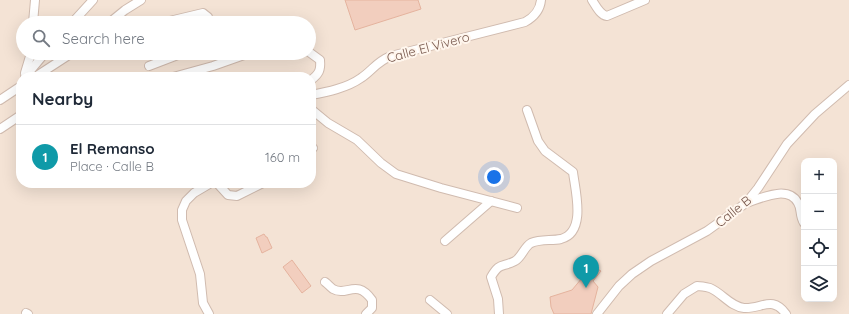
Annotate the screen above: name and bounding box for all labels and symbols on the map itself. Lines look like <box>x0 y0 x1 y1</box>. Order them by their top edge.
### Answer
street label: Calle El Vivero <box>385 28 471 66</box>
your location <box>484 167 504 187</box>
street label: Calle B <box>712 192 754 230</box>
pin: 1 <box>573 255 599 288</box>

